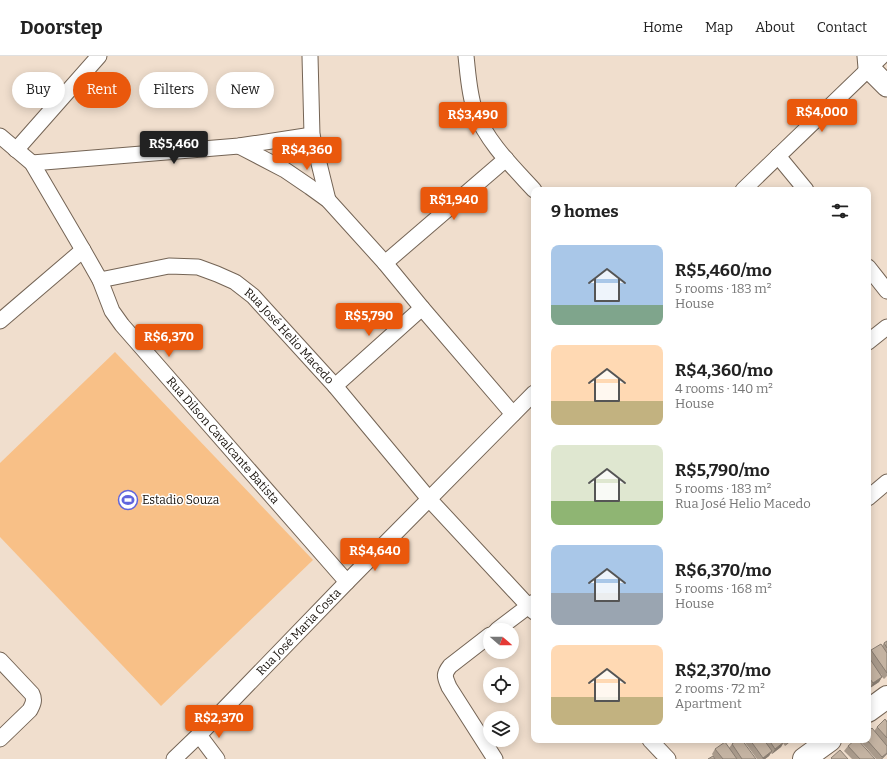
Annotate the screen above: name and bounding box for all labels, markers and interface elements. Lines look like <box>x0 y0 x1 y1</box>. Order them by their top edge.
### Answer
text: Doorstep <box>20 16 103 39</box>
text: Home <box>643 19 683 36</box>
text: Map <box>705 19 733 36</box>
text: About <box>755 19 795 36</box>
text: Contact <box>817 19 867 36</box>
chip: Buy <box>12 72 65 108</box>
chip: Rent <box>73 72 131 108</box>
chip: Filters <box>139 72 208 108</box>
chip: New <box>216 72 274 108</box>
pin: R$4,000 <box>785 99 859 133</box>
pin: R$3,490 <box>436 102 510 136</box>
text: R$4,000 <box>796 104 848 119</box>
text: R$3,490 <box>448 107 498 122</box>
pin: R$5,460 <box>137 131 211 165</box>
text: R$5,460 <box>149 136 199 151</box>
pin: R$4,360 <box>270 137 344 171</box>
text: R$4,360 <box>281 142 333 157</box>
pin: R$1,940 <box>417 187 491 221</box>
text: R$1,940 <box>430 192 478 207</box>
icon: filters <box>829 200 851 222</box>
text: 9 homes <box>551 201 619 222</box>
text: R$5,460/mo <box>675 260 772 281</box>
icon: home <box>583 261 631 309</box>
text: 5 rooms · 183 m² <box>675 281 771 296</box>
street label: Rua José Helio Macedo <box>242 285 337 387</box>
text: House <box>675 296 714 311</box>
pin: R$5,790 <box>332 303 406 337</box>
text: R$5,790 <box>345 308 393 323</box>
pin: R$6,370 <box>132 324 206 358</box>
text: R$6,370 <box>144 329 194 344</box>
text: R$4,360/mo <box>675 360 773 381</box>
icon: home <box>583 361 631 409</box>
street label: Rua Dilson Cavalcante Batista <box>164 374 283 507</box>
text: 4 rooms · 140 m² <box>675 381 773 396</box>
text: House <box>675 396 714 411</box>
text: R$5,790/mo <box>675 460 770 481</box>
icon: home <box>583 461 631 509</box>
text: 5 rooms · 183 m² <box>675 481 771 496</box>
sports icon: Estadio Souza <box>117 489 139 511</box>
place label: Estadio Souza <box>142 493 220 507</box>
text: Rua José Helio Macedo <box>675 496 811 511</box>
pin: R$4,640 <box>338 538 412 572</box>
text: R$4,640 <box>349 543 401 558</box>
text: R$6,370/mo <box>675 560 771 581</box>
icon: home <box>583 561 631 609</box>
text: 5 rooms · 168 m² <box>675 581 772 596</box>
street label: Rua José Maria Costa <box>254 585 344 678</box>
text: House <box>675 596 714 611</box>
north arrow <box>483 623 519 659</box>
map controls <box>483 623 519 747</box>
text: R$2,370/mo <box>675 660 771 681</box>
icon: home <box>583 661 631 709</box>
button: locate <box>483 667 519 703</box>
text: 2 rooms · 72 m² <box>675 681 765 696</box>
text: Apartment <box>675 696 742 711</box>
pin: R$2,370 <box>182 705 256 739</box>
text: R$2,370 <box>194 710 244 725</box>
button: layers <box>483 711 519 747</box>

